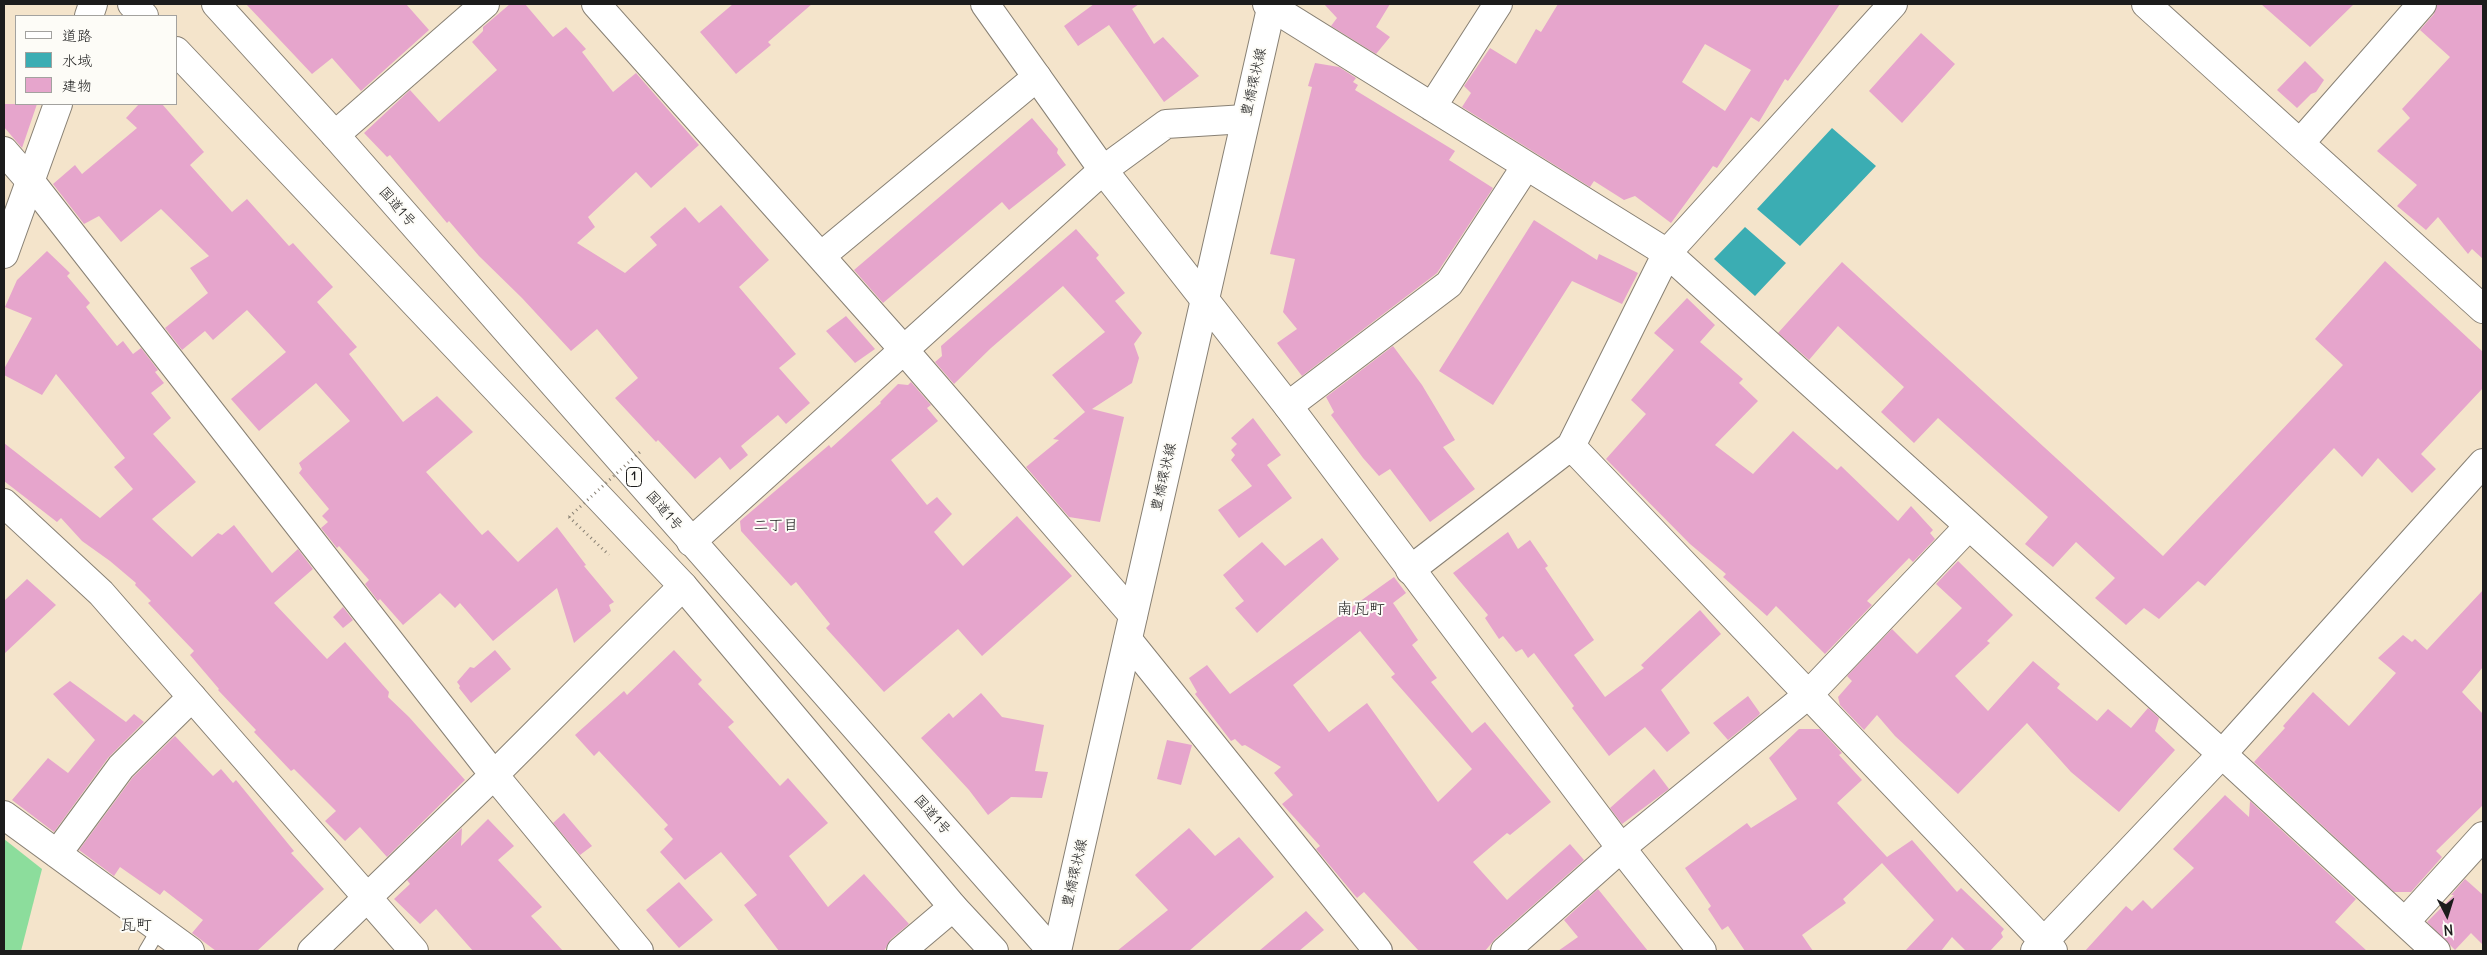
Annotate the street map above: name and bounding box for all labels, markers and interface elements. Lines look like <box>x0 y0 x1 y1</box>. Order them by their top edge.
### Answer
legend <box>15 15 178 105</box>
text: 道路 <box>62 26 92 45</box>
street label: 豊橋環状線 <box>1238 46 1270 118</box>
text: 水域 <box>62 51 92 70</box>
text: 建物 <box>62 76 92 95</box>
street label: 国道1号 <box>375 184 419 230</box>
street label: 豊橋環状線 <box>1148 441 1180 513</box>
road number: 1 <box>626 468 642 487</box>
street label: 国道1号 <box>642 488 686 534</box>
district label: 二丁目 <box>754 517 798 535</box>
district label: 南瓦町 <box>1337 599 1385 619</box>
street label: 国道1号 <box>910 792 954 838</box>
street label: 豊橋環状線 <box>1059 837 1091 909</box>
north arrow <box>2422 890 2472 940</box>
district label: 瓦町 <box>120 915 152 935</box>
text: N <box>2443 921 2454 939</box>

